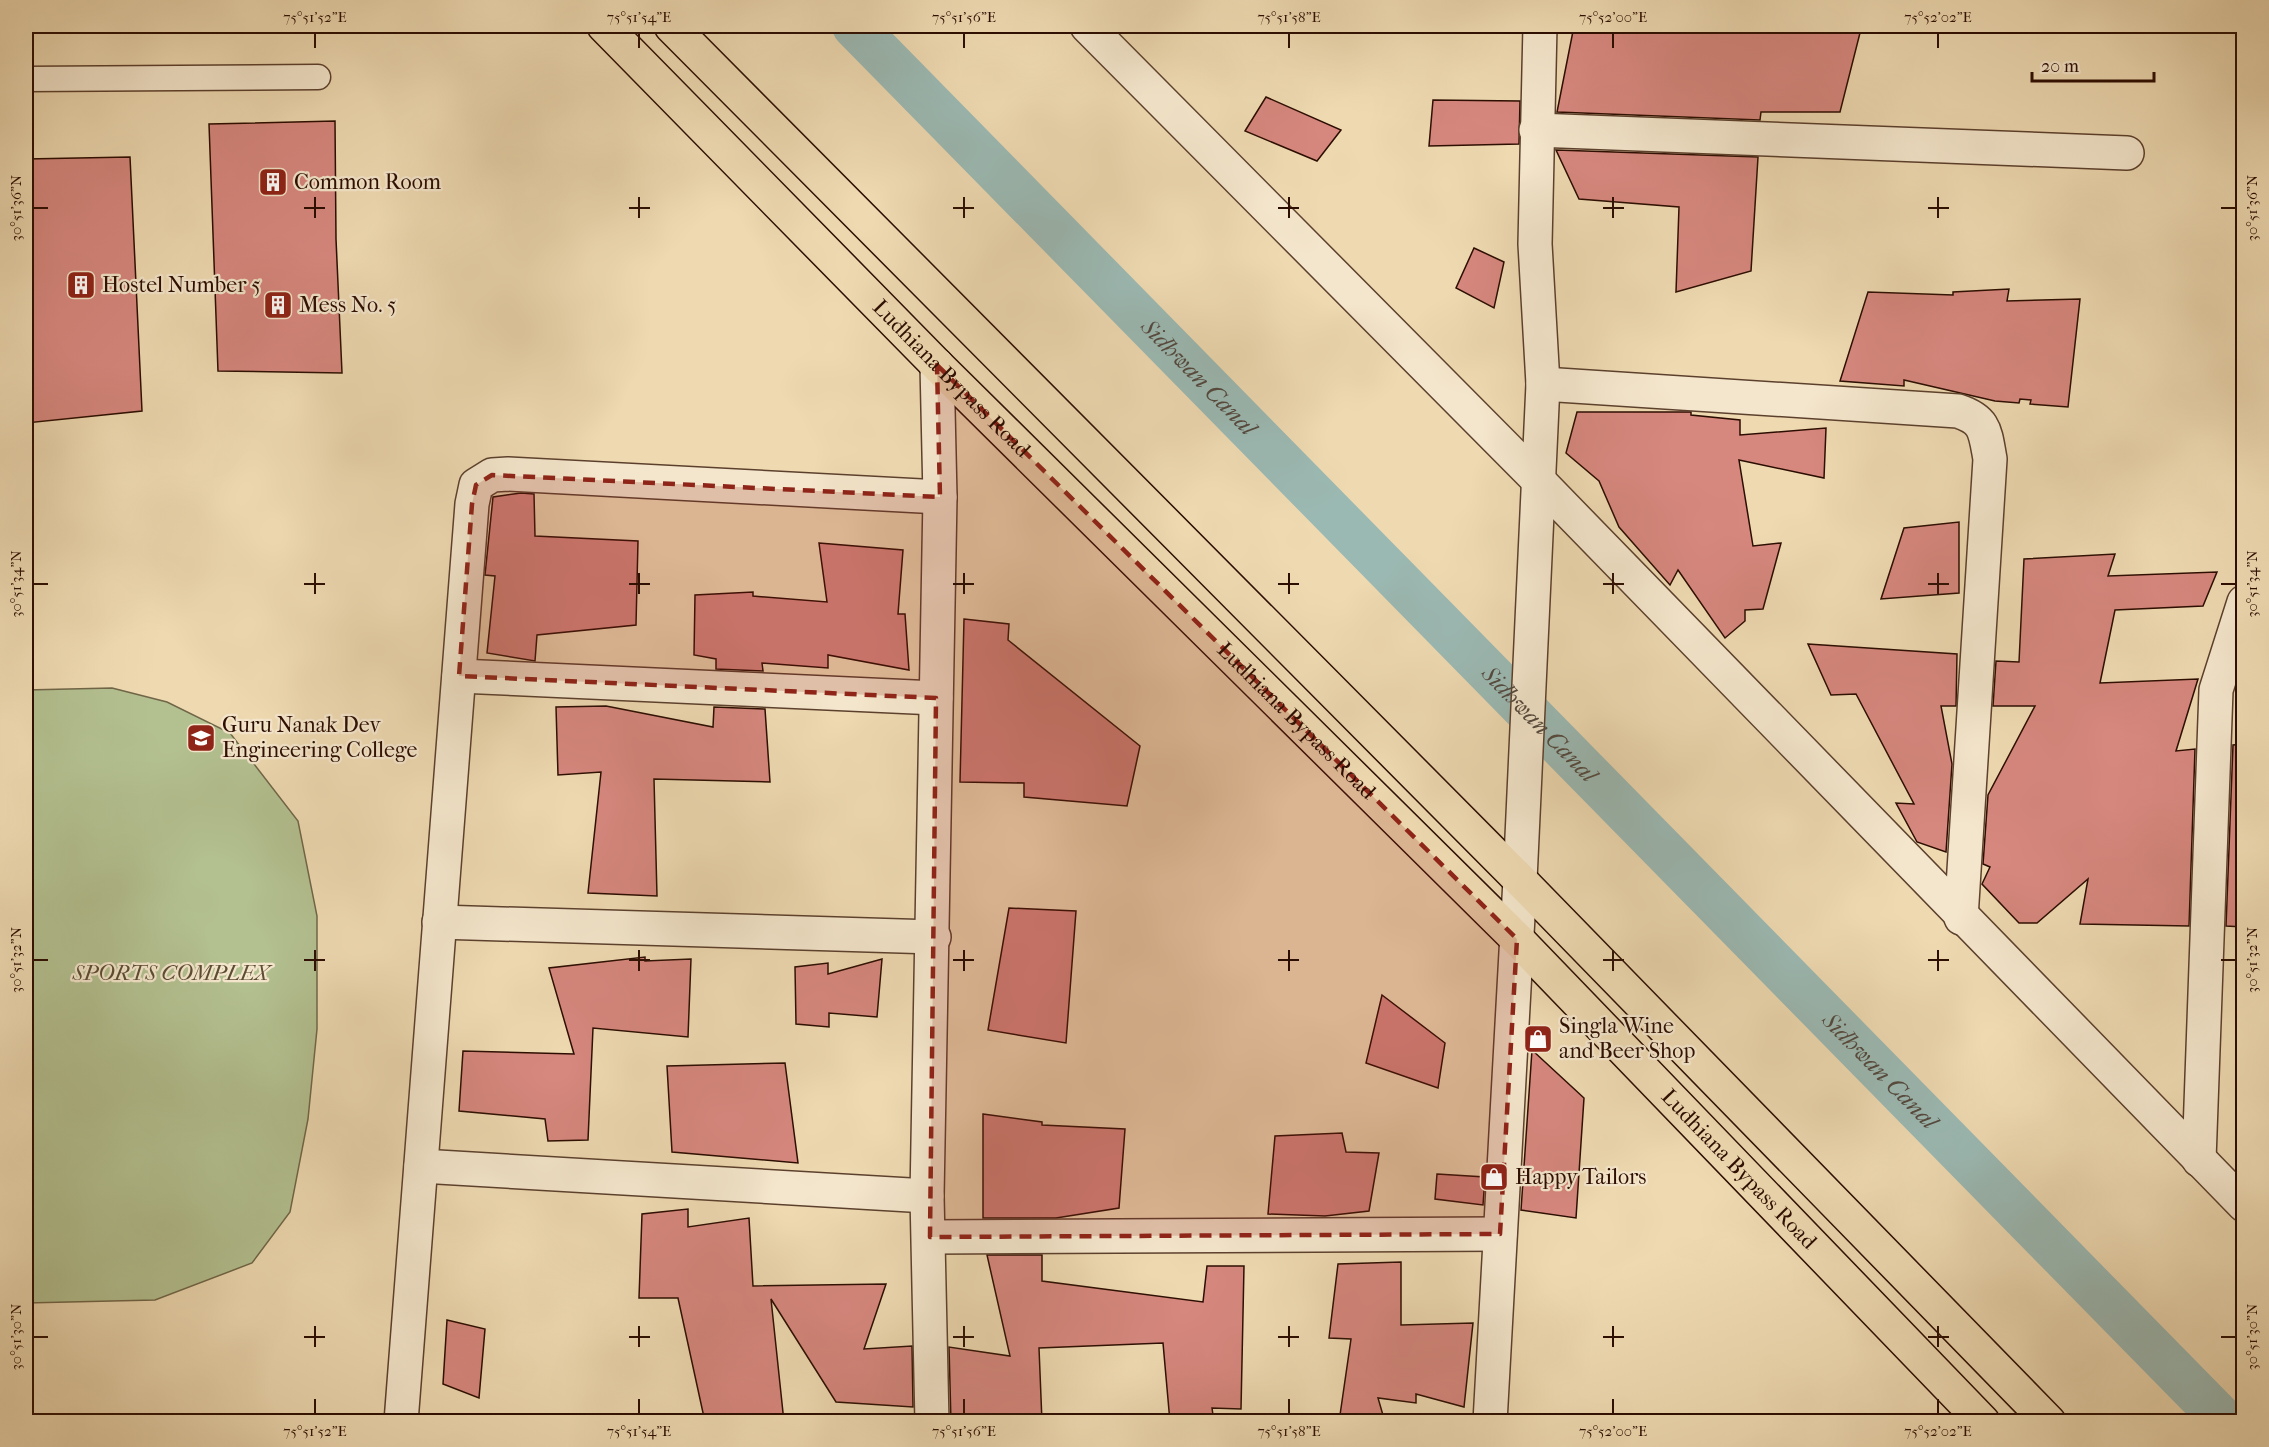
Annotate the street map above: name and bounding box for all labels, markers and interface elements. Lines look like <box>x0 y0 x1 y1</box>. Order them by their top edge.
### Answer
text: 75°51'52"E <box>283 8 347 26</box>
text: 75°51'54"E <box>607 8 671 26</box>
text: 75°51'56"E <box>932 8 996 26</box>
text: 75°51'58"E <box>1257 8 1321 26</box>
text: 75°52'00"E <box>1579 8 1647 26</box>
text: 75°52'02"E <box>1904 8 1972 26</box>
scale bar <box>2032 45 2154 83</box>
text: 20 m <box>2041 56 2079 77</box>
building icon: Common Room <box>257 166 289 198</box>
place label: Common Room <box>294 169 442 195</box>
text: 30°51'36"N <box>7 174 25 241</box>
text: 30°51'36"N <box>2243 174 2261 241</box>
building icon: Hostel Number 5 <box>65 269 97 301</box>
place label: Hostel Number 5 <box>102 272 261 298</box>
building icon: Mess No. 5 <box>262 289 294 321</box>
place label: Mess No. 5 <box>299 292 397 318</box>
street label: Ludhiana Bypass Road <box>867 294 1036 464</box>
water label: Sidhwan Canal <box>1135 312 1264 443</box>
text: 30°51'34"N <box>7 550 25 618</box>
text: 30°51'34"N <box>2243 550 2261 618</box>
street label: Ludhiana Bypass Road <box>1212 637 1382 805</box>
water label: Sidhwan Canal <box>1475 659 1605 790</box>
place label: Guru Nanak Dev Engineering College <box>222 712 418 763</box>
school or university icon: Guru Nanak Dev Engineering College <box>185 722 217 754</box>
text: 30°51'32"N <box>7 926 25 993</box>
text: 30°51'32"N <box>2243 926 2261 993</box>
park label: SPORTS COMPLEX <box>72 960 274 986</box>
water label: Sidhwan Canal <box>1816 1006 1945 1137</box>
place label: Singla Wine and Beer Shop <box>1559 1013 1695 1064</box>
shop icon: Singla Wine and Beer Shop <box>1522 1023 1554 1055</box>
street label: Ludhiana Bypass Road <box>1656 1084 1823 1255</box>
shop icon: Happy Tailors <box>1478 1161 1510 1193</box>
place label: Happy Tailors <box>1515 1164 1646 1190</box>
text: 30°51'30"N <box>7 1303 25 1370</box>
text: 30°51'30"N <box>2243 1303 2261 1370</box>
text: 75°51'52"E <box>283 1422 347 1440</box>
text: 75°51'54"E <box>607 1422 671 1440</box>
text: 75°51'56"E <box>932 1422 996 1440</box>
text: 75°51'58"E <box>1257 1422 1321 1440</box>
text: 75°52'00"E <box>1579 1422 1647 1440</box>
text: 75°52'02"E <box>1904 1422 1972 1440</box>

